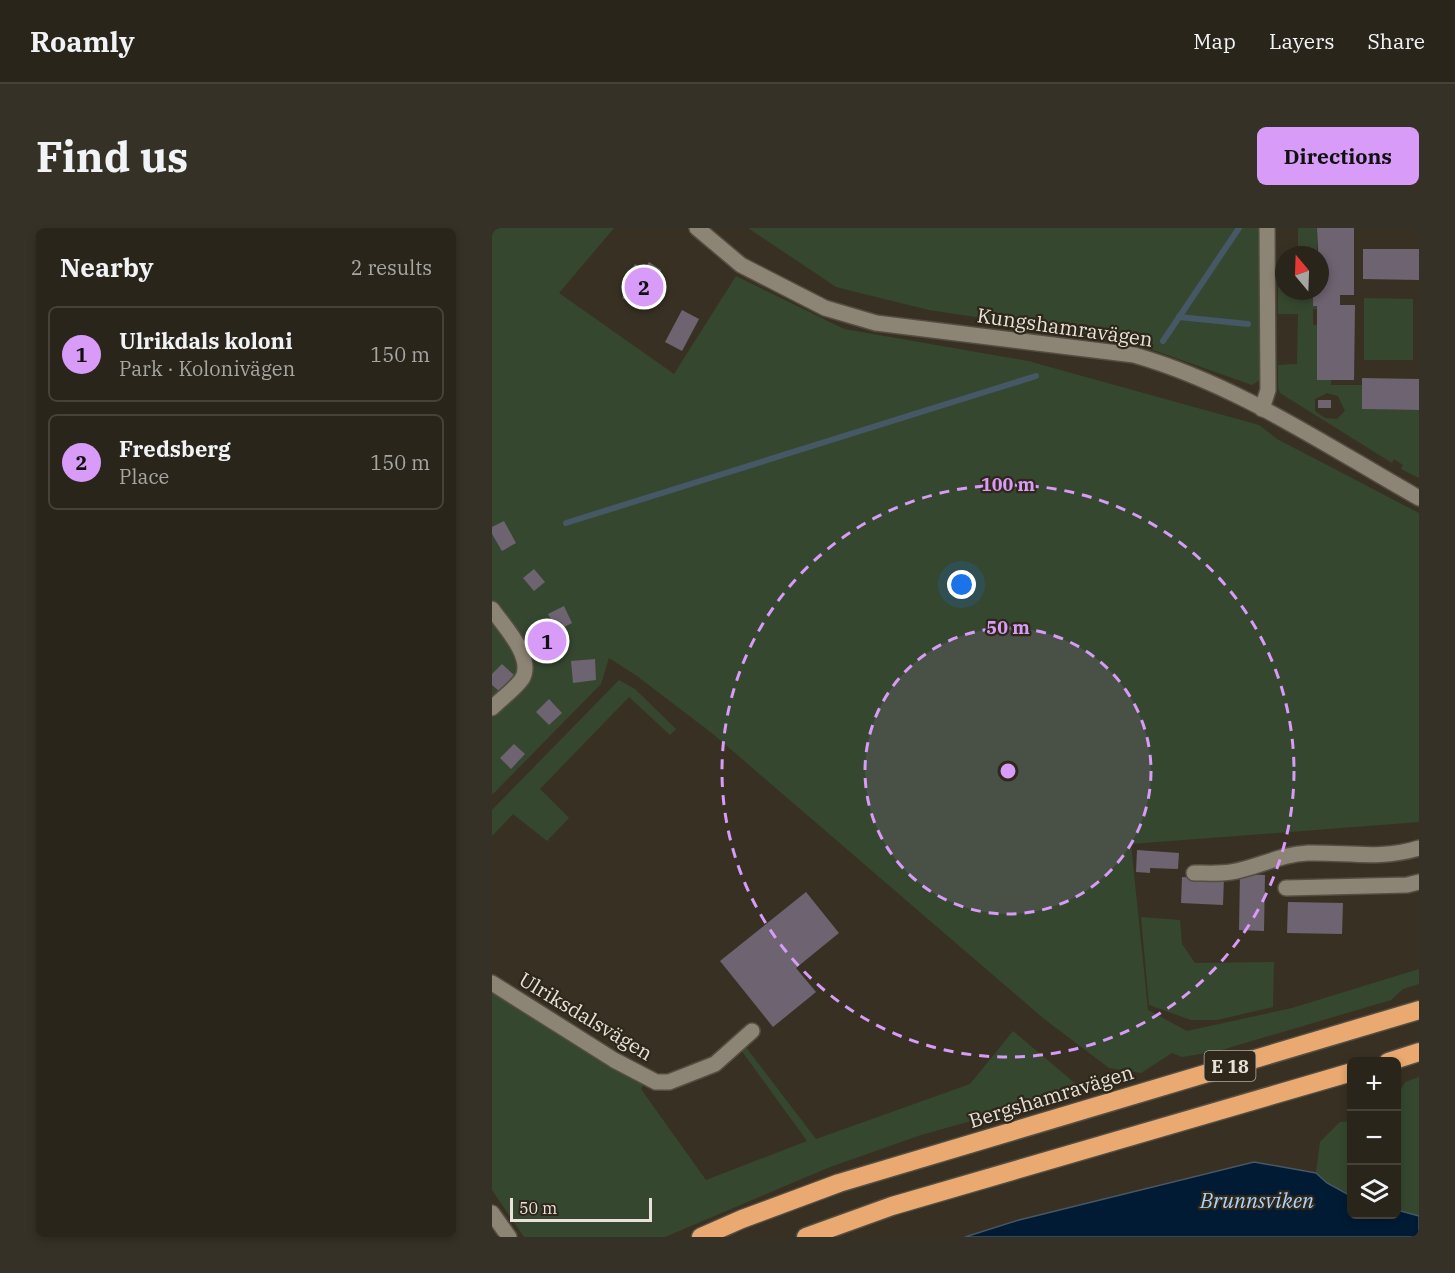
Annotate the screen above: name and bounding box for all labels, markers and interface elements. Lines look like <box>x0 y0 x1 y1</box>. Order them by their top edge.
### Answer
text: Roamly <box>30 23 135 60</box>
text: Map <box>1193 27 1236 55</box>
text: Layers <box>1269 27 1335 55</box>
text: Share <box>1368 27 1425 55</box>
button: Directions <box>1257 127 1419 185</box>
text: Find us <box>36 129 188 184</box>
north arrow <box>1275 246 1329 300</box>
text: Nearby <box>60 250 154 284</box>
text: 2 results <box>351 254 432 281</box>
pin: 2 <box>624 264 664 310</box>
street label: Kungshamravägen <box>976 301 1155 353</box>
text: Ulrikdals koloni <box>119 326 293 355</box>
text: 1 <box>76 341 88 368</box>
text: 150 m <box>370 341 430 368</box>
text: Park · Kolonivägen <box>119 355 295 382</box>
text: Fredsberg <box>119 434 231 463</box>
text: 2 <box>76 449 88 476</box>
text: 150 m <box>370 449 430 476</box>
text: Place <box>119 463 169 490</box>
text: 100 m <box>981 473 1036 496</box>
your location <box>947 570 976 599</box>
text: 50 m <box>986 616 1030 639</box>
pin: 1 <box>528 618 566 664</box>
centre of rings <box>998 761 1018 781</box>
street label: Ulriksdalsvägen <box>514 965 658 1067</box>
road number: E 18 <box>1204 1051 1256 1081</box>
map controls <box>1347 1057 1401 1219</box>
button: + <box>1347 1057 1401 1111</box>
street label: Bergshamravägen <box>965 1058 1137 1134</box>
button: − <box>1347 1111 1401 1165</box>
button: layers <box>1347 1165 1401 1219</box>
water label: Brunnsviken <box>1199 1186 1314 1214</box>
scale bar <box>510 1195 652 1222</box>
text: 50 m <box>519 1198 557 1218</box>

